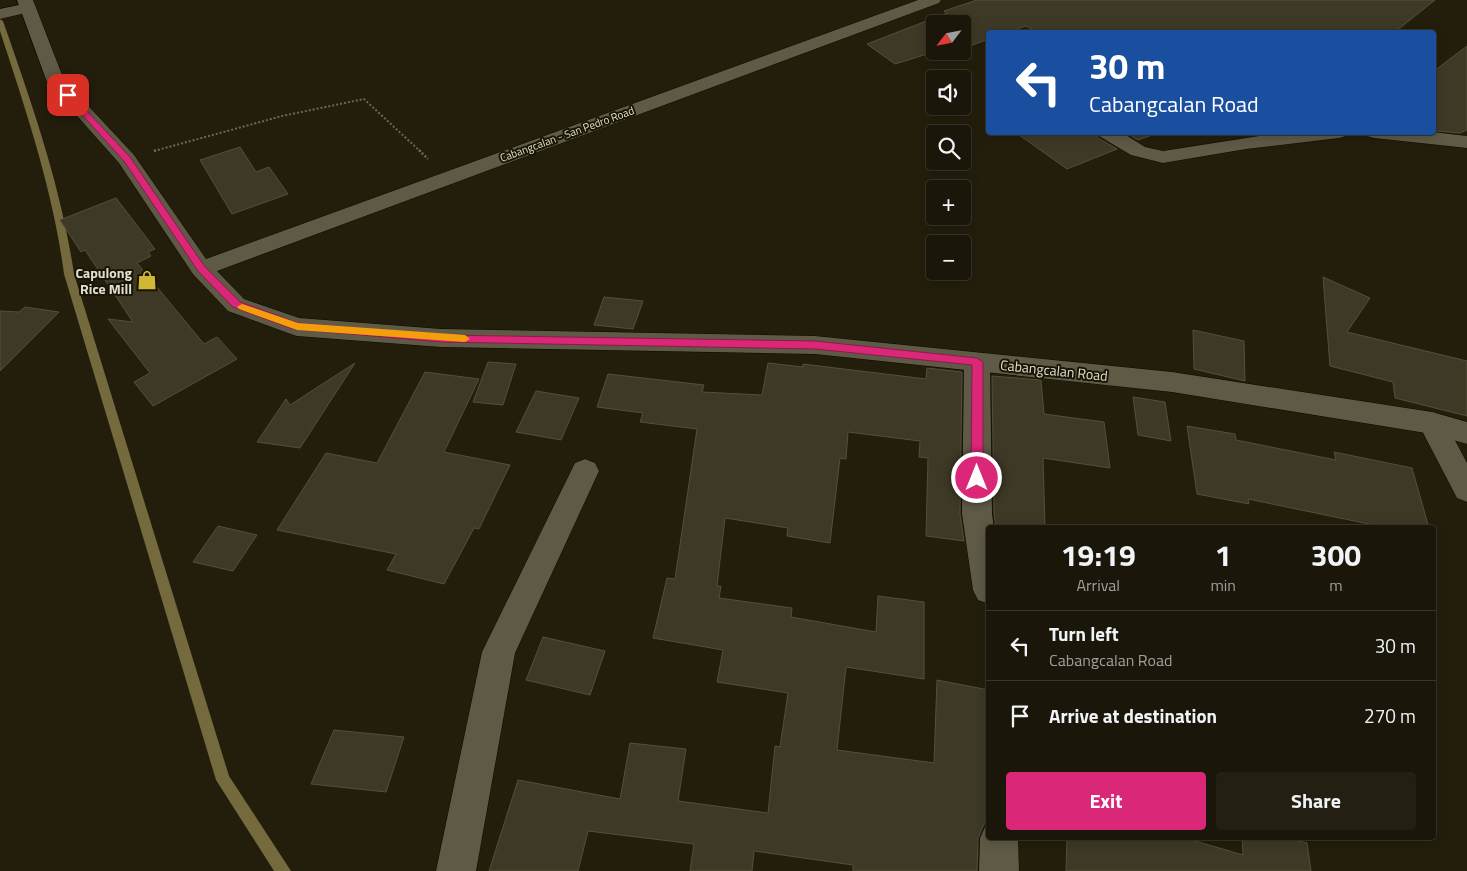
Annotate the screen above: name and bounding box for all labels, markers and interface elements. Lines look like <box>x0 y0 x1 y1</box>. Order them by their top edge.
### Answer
north arrow <box>926 15 971 60</box>
map controls <box>926 15 971 280</box>
text: 30 m <box>1089 39 1165 93</box>
icon: left <box>1006 50 1071 115</box>
button: sound <box>926 70 971 115</box>
pin <box>47 74 89 116</box>
icon: arrive <box>54 81 82 109</box>
text: Cabangcalan Road <box>1089 87 1259 121</box>
street label: Cabangcalan - San Pedro Road <box>498 102 636 166</box>
button: search <box>926 125 971 170</box>
button: + <box>926 180 971 225</box>
button: − <box>926 235 971 280</box>
place label: Capulong Rice Mill <box>75 262 133 299</box>
shop icon: Capulong Rice Mill <box>136 269 158 291</box>
street label: Cabangcalan Road <box>999 354 1109 386</box>
position arrow <box>950 451 1002 503</box>
text: 19:19 <box>1061 532 1136 578</box>
text: 1 <box>1215 532 1232 578</box>
text: 300 <box>1311 532 1361 578</box>
text: Arrival <box>1077 573 1120 597</box>
text: min <box>1210 573 1236 597</box>
text: m <box>1329 573 1343 597</box>
text: Turn left <box>1049 619 1119 648</box>
text: 30 m <box>1375 631 1416 660</box>
icon: left <box>1006 632 1034 660</box>
text: Cabangcalan Road <box>1049 648 1172 672</box>
text: Arrive at destination <box>1049 701 1217 730</box>
text: 270 m <box>1364 701 1416 730</box>
icon: arrive <box>1006 702 1034 730</box>
button: Exit <box>1006 772 1206 830</box>
button: Share <box>1216 772 1416 830</box>

